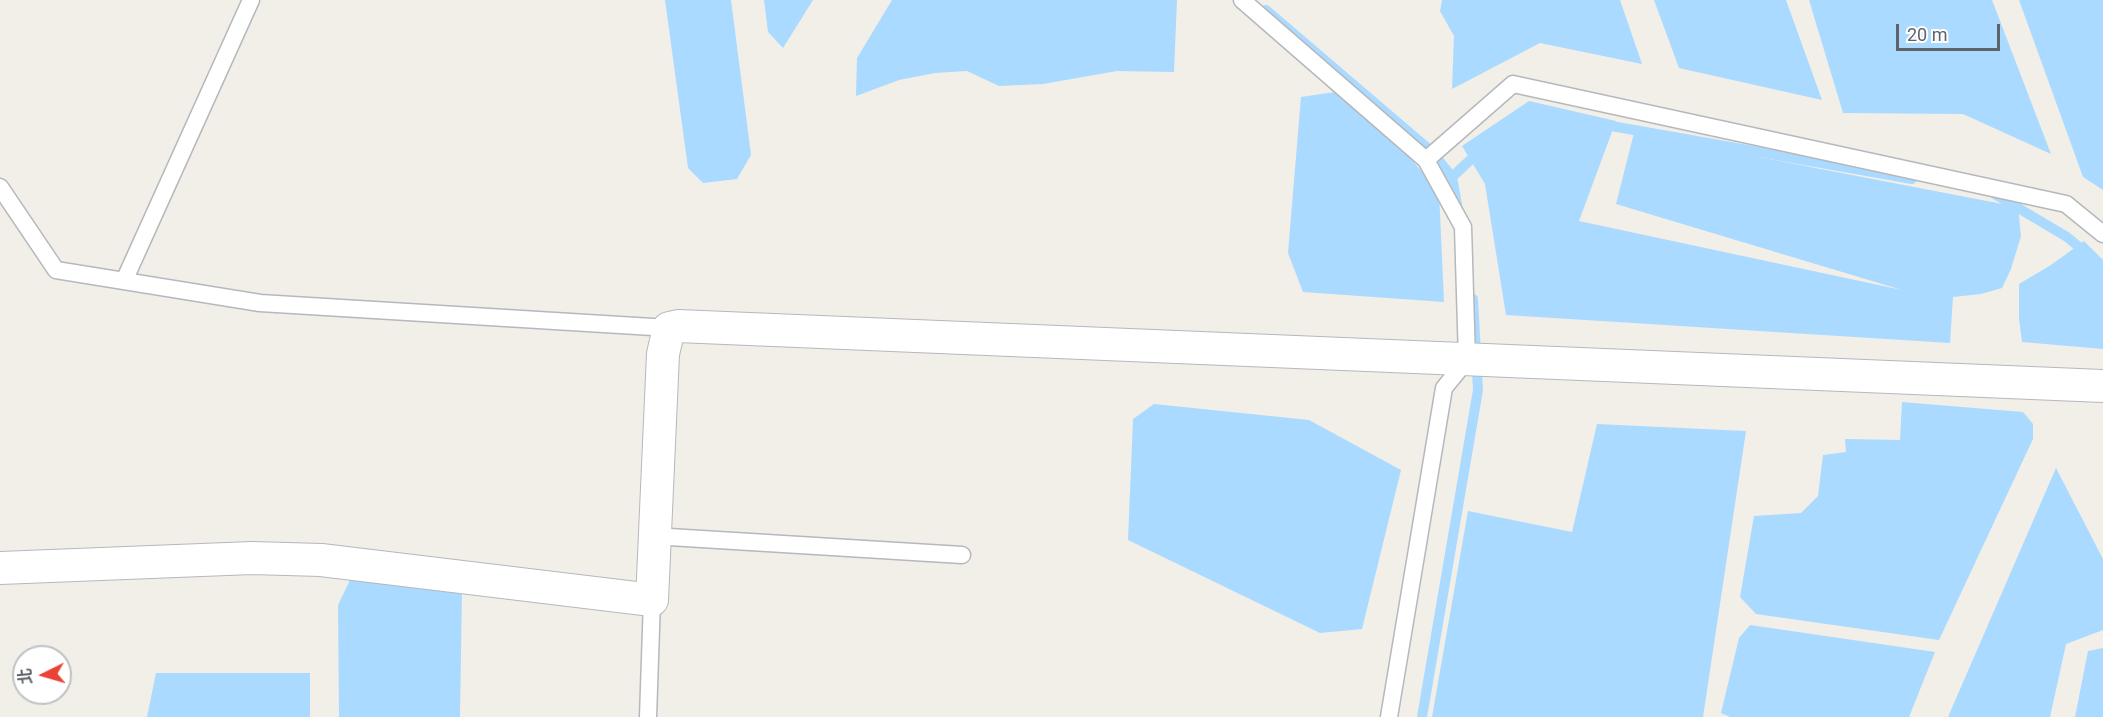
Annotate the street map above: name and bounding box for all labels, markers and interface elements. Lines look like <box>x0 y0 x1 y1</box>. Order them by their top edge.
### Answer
scale bar <box>1899 12 2002 50</box>
text: 20 m <box>1907 24 1947 45</box>
north arrow <box>12 645 72 705</box>
text: 北 <box>15 668 36 685</box>

